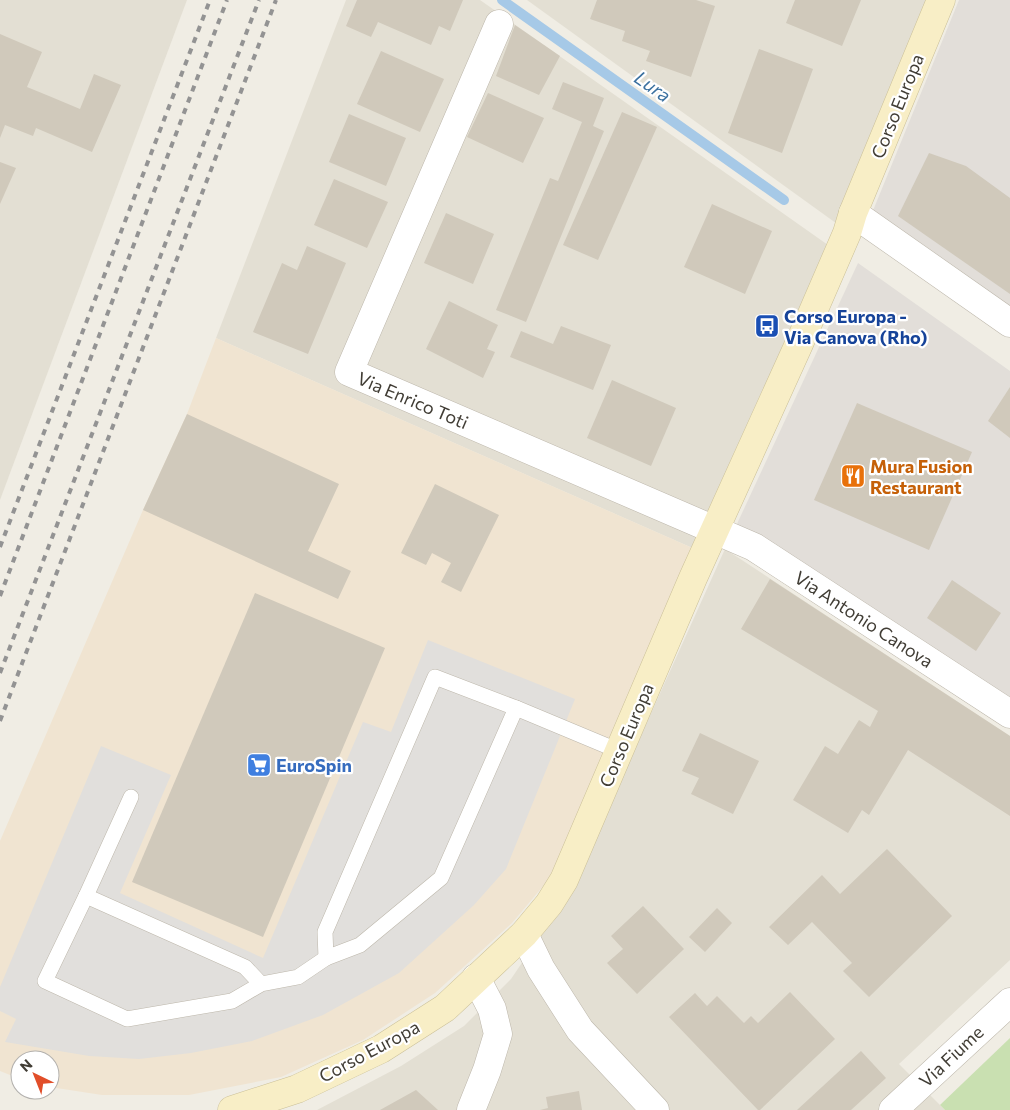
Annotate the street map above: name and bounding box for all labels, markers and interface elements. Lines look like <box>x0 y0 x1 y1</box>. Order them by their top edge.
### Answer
street label: Corso Europa <box>866 51 928 161</box>
water label: Lura <box>631 65 676 107</box>
place label: Corso Europa - Via Canova (Rho) <box>784 305 928 348</box>
bus stop icon: Corso Europa - Via Canova (Rho) <box>754 313 780 339</box>
street label: Via Enrico Toti <box>354 367 472 433</box>
place label: Mura Fusion Restaurant <box>870 455 973 498</box>
restaurant icon: Mura Fusion Restaurant <box>840 463 866 489</box>
street label: Via Antonio Canova <box>791 566 937 672</box>
street label: Corso Europa <box>594 680 658 790</box>
supermarket icon: EuroSpin <box>246 752 272 778</box>
place label: EuroSpin <box>276 754 352 776</box>
street label: Corso Europa <box>315 1015 423 1087</box>
street label: Via Fiume <box>914 1021 988 1091</box>
north arrow <box>10 1050 60 1100</box>
text: N <box>16 1055 35 1075</box>

